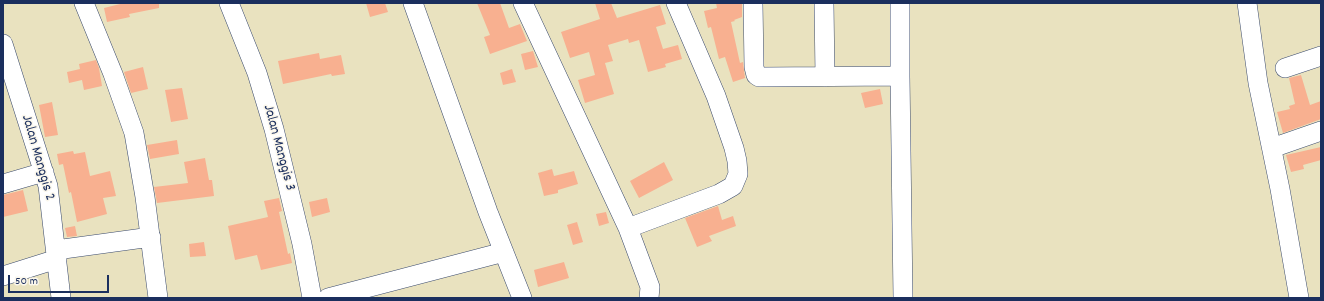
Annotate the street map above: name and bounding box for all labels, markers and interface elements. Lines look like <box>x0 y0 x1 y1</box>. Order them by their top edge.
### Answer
street label: Jalan Manggis 3 <box>258 103 298 193</box>
street label: Jalan Manggis 2 <box>16 113 58 203</box>
scale bar <box>10 267 111 293</box>
text: 50 m <box>15 273 38 290</box>

